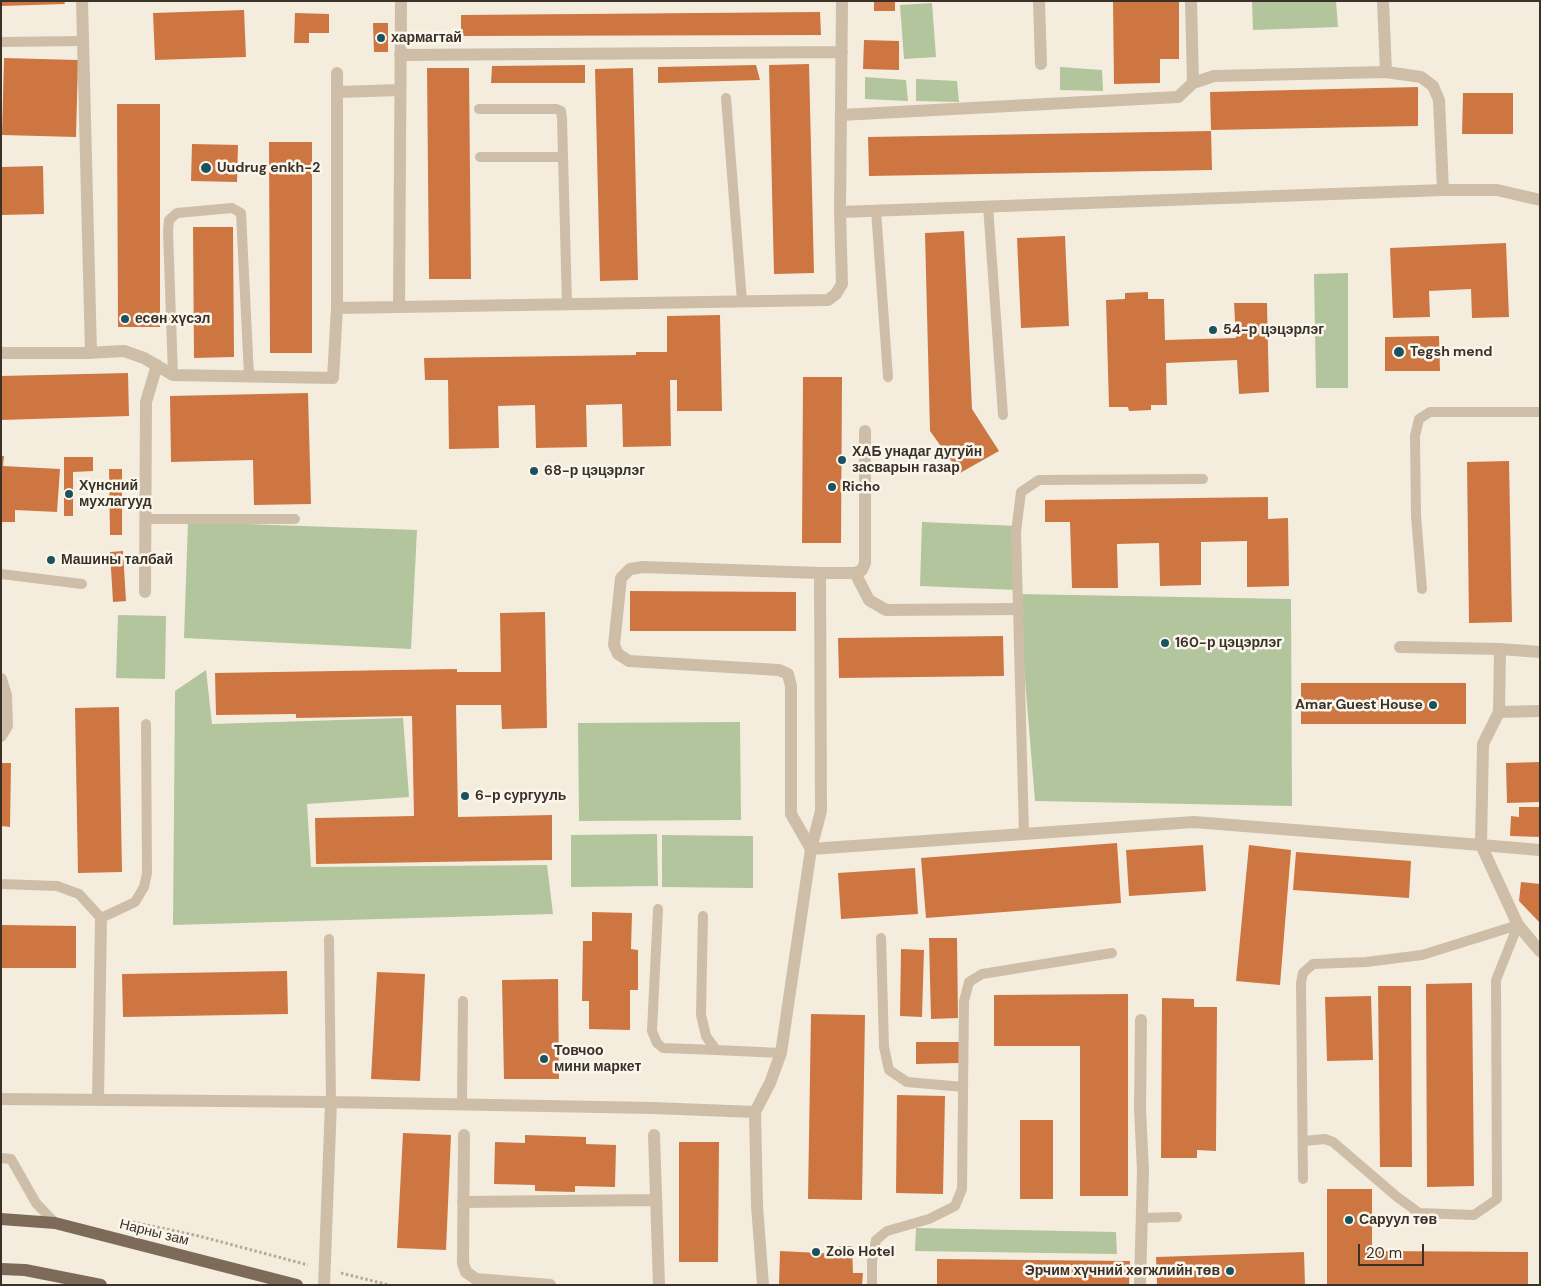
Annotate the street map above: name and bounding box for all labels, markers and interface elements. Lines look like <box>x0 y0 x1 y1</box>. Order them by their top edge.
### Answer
place label: хармагтай <box>391 30 466 46</box>
marker: хармагтай <box>375 32 387 44</box>
place label: Uudrug enkh-2 <box>217 160 320 176</box>
marker: Uudrug enkh-2 <box>199 161 213 175</box>
place label: есөн хүсэл <box>135 311 211 327</box>
marker: есөн хүсэл <box>119 313 131 325</box>
place label: 54-р цэцэрлэг <box>1223 322 1327 338</box>
marker: 54-р цэцэрлэг <box>1207 324 1219 336</box>
place label: Tegsh mend <box>1410 344 1492 360</box>
marker: Tegsh mend <box>1392 345 1406 359</box>
place label: ХАБ унадаг дугуйн засварын газар <box>852 444 985 477</box>
marker: ХАБ унадаг дугуйн засварын газар <box>836 454 848 466</box>
place label: 68-р цэцэрлэг <box>544 463 648 479</box>
marker: 68-р цэцэрлэг <box>528 465 540 477</box>
place label: Хүнсний мухлагууд <box>79 478 153 511</box>
place label: Richo <box>842 479 880 495</box>
marker: Richo <box>826 481 838 493</box>
marker: Хүнсний мухлагууд <box>63 488 75 500</box>
place label: Машины талбай <box>61 552 177 568</box>
marker: Машины талбай <box>45 554 57 566</box>
place label: 160-р цэцэрлэг <box>1175 635 1285 651</box>
marker: 160-р цэцэрлэг <box>1159 637 1171 649</box>
place label: Amar Guest House <box>1295 697 1423 713</box>
marker: Amar Guest House <box>1427 699 1439 711</box>
place label: 6-р сургууль <box>475 788 568 804</box>
marker: 6-р сургууль <box>459 790 471 802</box>
place label: Товчоо мини маркет <box>554 1043 646 1076</box>
marker: Товчоо мини маркет <box>538 1053 550 1065</box>
place label: Саруул төв <box>1359 1212 1438 1228</box>
marker: Саруул төв <box>1343 1214 1355 1226</box>
street label: Нарны зам <box>116 1216 192 1250</box>
scale bar <box>1361 1234 1427 1266</box>
text: 20 m <box>1366 1243 1402 1263</box>
place label: Zolo Hotel <box>826 1244 894 1260</box>
marker: Zolo Hotel <box>810 1246 822 1258</box>
place label: Эрчим хүчний хөгжлийн төв <box>1016 1263 1220 1279</box>
marker: Эрчим хүчний хөгжлийн төв <box>1224 1265 1236 1277</box>

